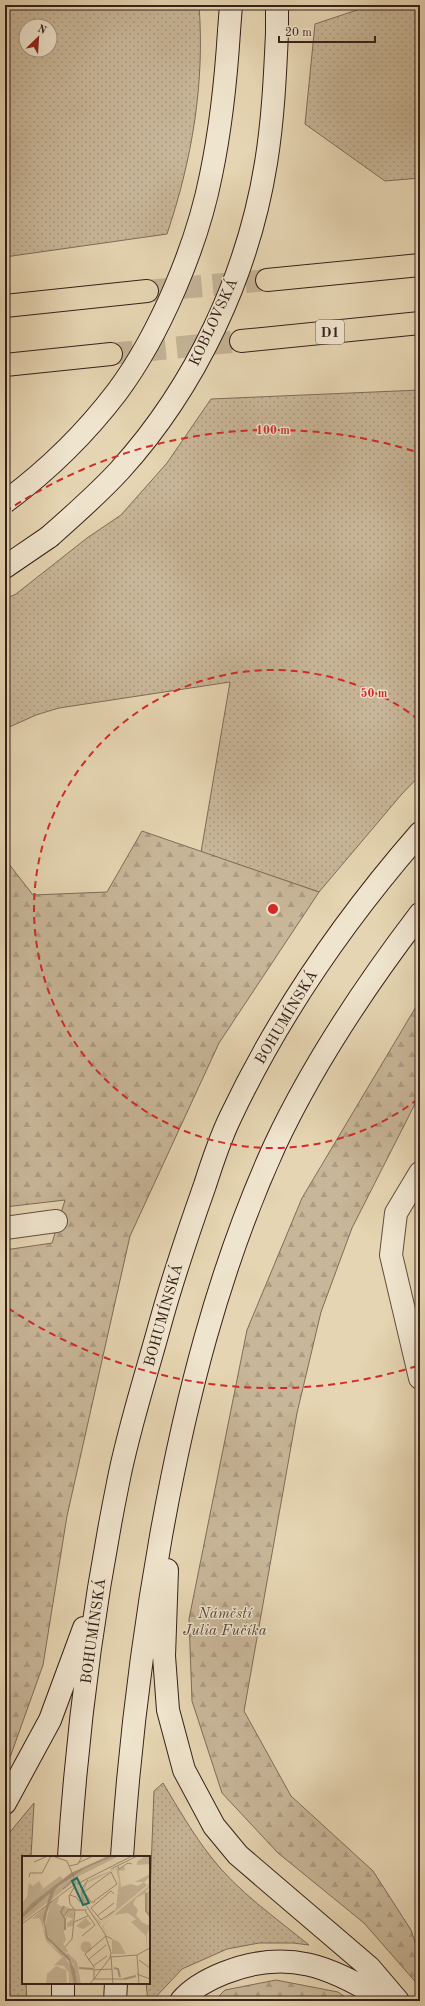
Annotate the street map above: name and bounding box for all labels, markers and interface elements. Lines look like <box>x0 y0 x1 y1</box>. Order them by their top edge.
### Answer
north arrow <box>18 18 58 58</box>
scale bar <box>279 18 375 44</box>
text: N <box>35 24 48 37</box>
text: 20 m <box>285 27 312 39</box>
street label: KOBLOVSKÁ <box>185 275 241 369</box>
road number: D1 <box>316 320 344 344</box>
text: 100 m <box>256 425 290 437</box>
text: 50 m <box>361 687 388 700</box>
centre of rings <box>266 902 280 916</box>
street label: BOHUMÍNSKÁ <box>251 966 321 1067</box>
street label: BOHUMÍNSKÁ <box>140 1261 186 1369</box>
street label: BOHUMÍNSKÁ <box>77 1576 109 1685</box>
park label: Náměstí Julia Fučíka <box>183 1607 267 1639</box>
inset map <box>22 1856 150 1984</box>

